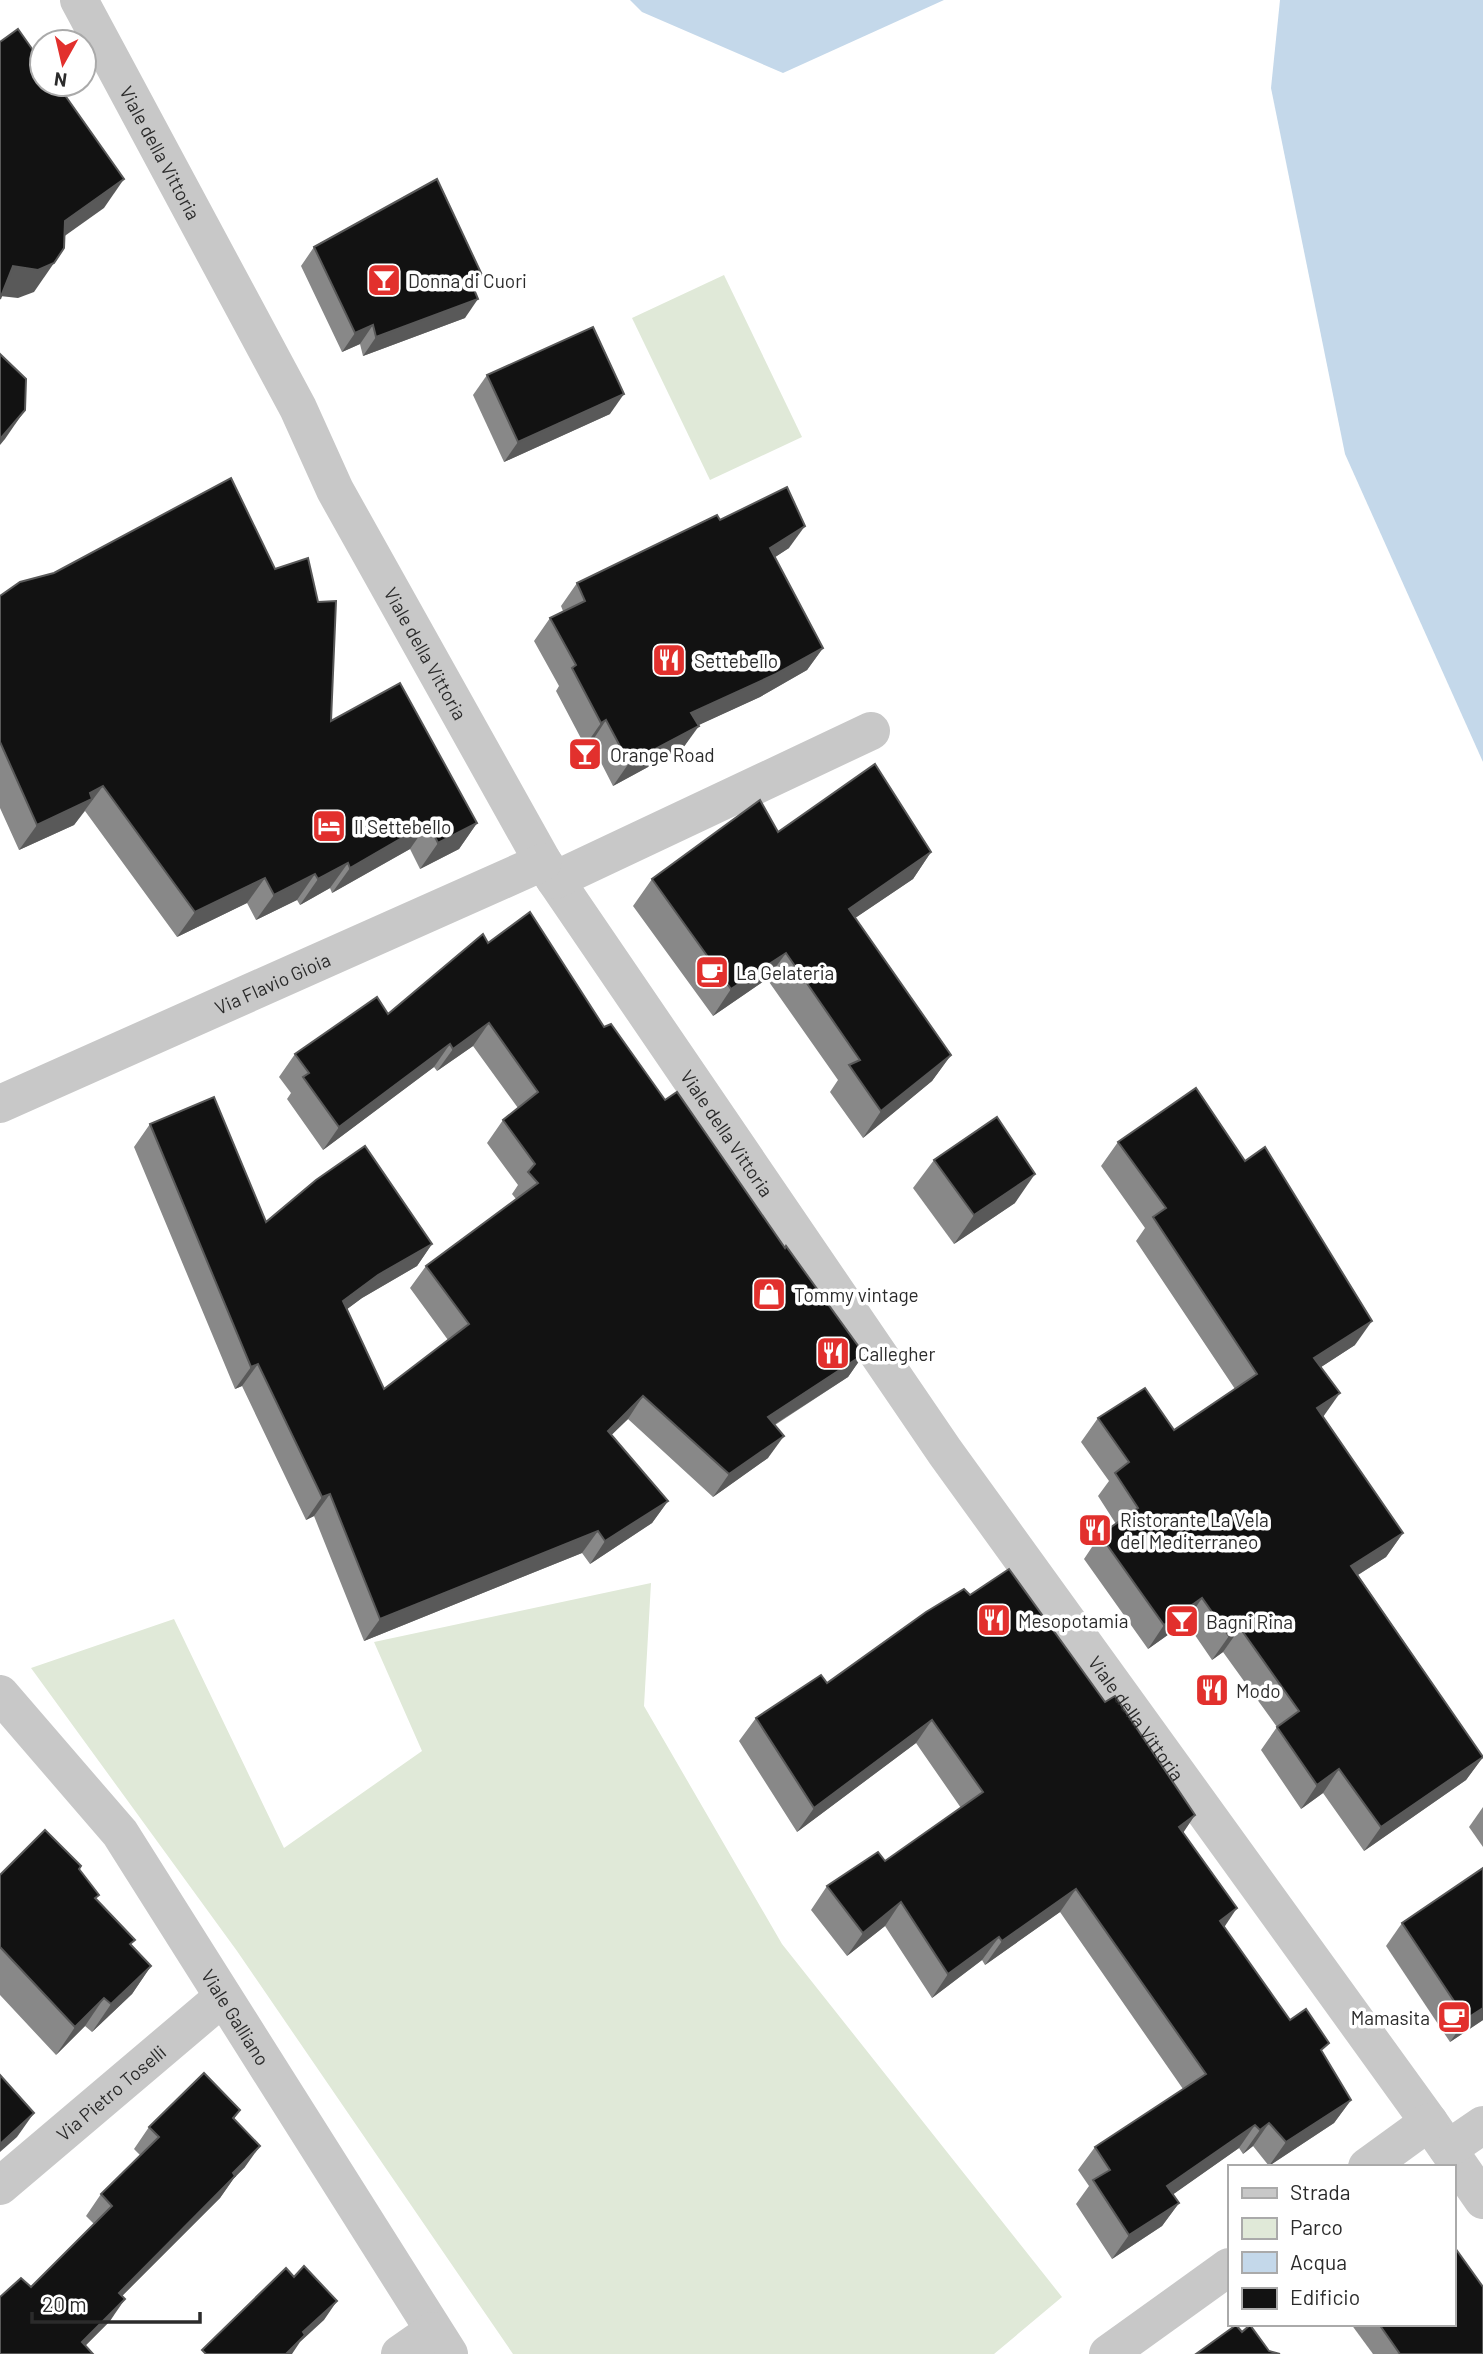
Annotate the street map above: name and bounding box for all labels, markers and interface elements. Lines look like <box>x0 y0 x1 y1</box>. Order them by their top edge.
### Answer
north arrow <box>28 28 98 98</box>
text: N <box>53 68 68 93</box>
street label: Viale della Vittoria <box>116 82 206 223</box>
bar icon: Donna di Cuori <box>365 261 403 299</box>
place label: Donna di Cuori <box>408 269 527 292</box>
street label: Viale della Vittoria <box>380 583 472 724</box>
restaurant icon: Settebello <box>650 641 688 679</box>
place label: Settebello <box>694 649 778 672</box>
bar icon: Orange Road <box>566 735 604 773</box>
place label: Orange Road <box>610 743 715 766</box>
hotel icon: Il Settebello <box>310 807 348 845</box>
place label: Il Settebello <box>354 815 451 838</box>
street label: Via Flavio Gioia <box>211 947 333 1018</box>
cafe icon: La Gelateria <box>693 953 731 991</box>
place label: La Gelateria <box>736 961 834 984</box>
street label: Viale della Vittoria <box>676 1065 779 1201</box>
shop icon: Tommy vintage <box>750 1275 788 1313</box>
place label: Tommy vintage <box>794 1283 919 1306</box>
restaurant icon: Callegher <box>814 1334 852 1372</box>
place label: Callegher <box>858 1342 935 1365</box>
place label: Ristorante La Vela del Mediterraneo <box>1120 1508 1269 1553</box>
restaurant icon: Ristorante La Vela del Mediterraneo <box>1076 1511 1114 1549</box>
restaurant icon: Mesopotamia <box>975 1601 1013 1639</box>
bar icon: Bagni Rina <box>1163 1602 1201 1640</box>
place label: Mesopotamia <box>1018 1609 1129 1632</box>
place label: Bagni Rina <box>1206 1610 1293 1633</box>
street label: Viale della Vittoria <box>1084 1651 1190 1785</box>
restaurant icon: Modo <box>1193 1671 1231 1709</box>
place label: Modo <box>1236 1679 1281 1702</box>
street label: Viale Galliano <box>197 1965 275 2069</box>
cafe icon: Mamasita <box>1435 1998 1473 2036</box>
place label: Mamasita <box>1351 2006 1430 2029</box>
street label: Via Pietro Toselli <box>51 2039 170 2145</box>
legend <box>1228 2165 1455 2326</box>
text: Strada <box>1290 2179 1350 2204</box>
text: Parco <box>1290 2214 1343 2239</box>
text: Acqua <box>1290 2249 1347 2274</box>
scale bar <box>32 2280 200 2324</box>
text: Edificio <box>1290 2284 1360 2309</box>
text: 20 m <box>42 2291 87 2316</box>

